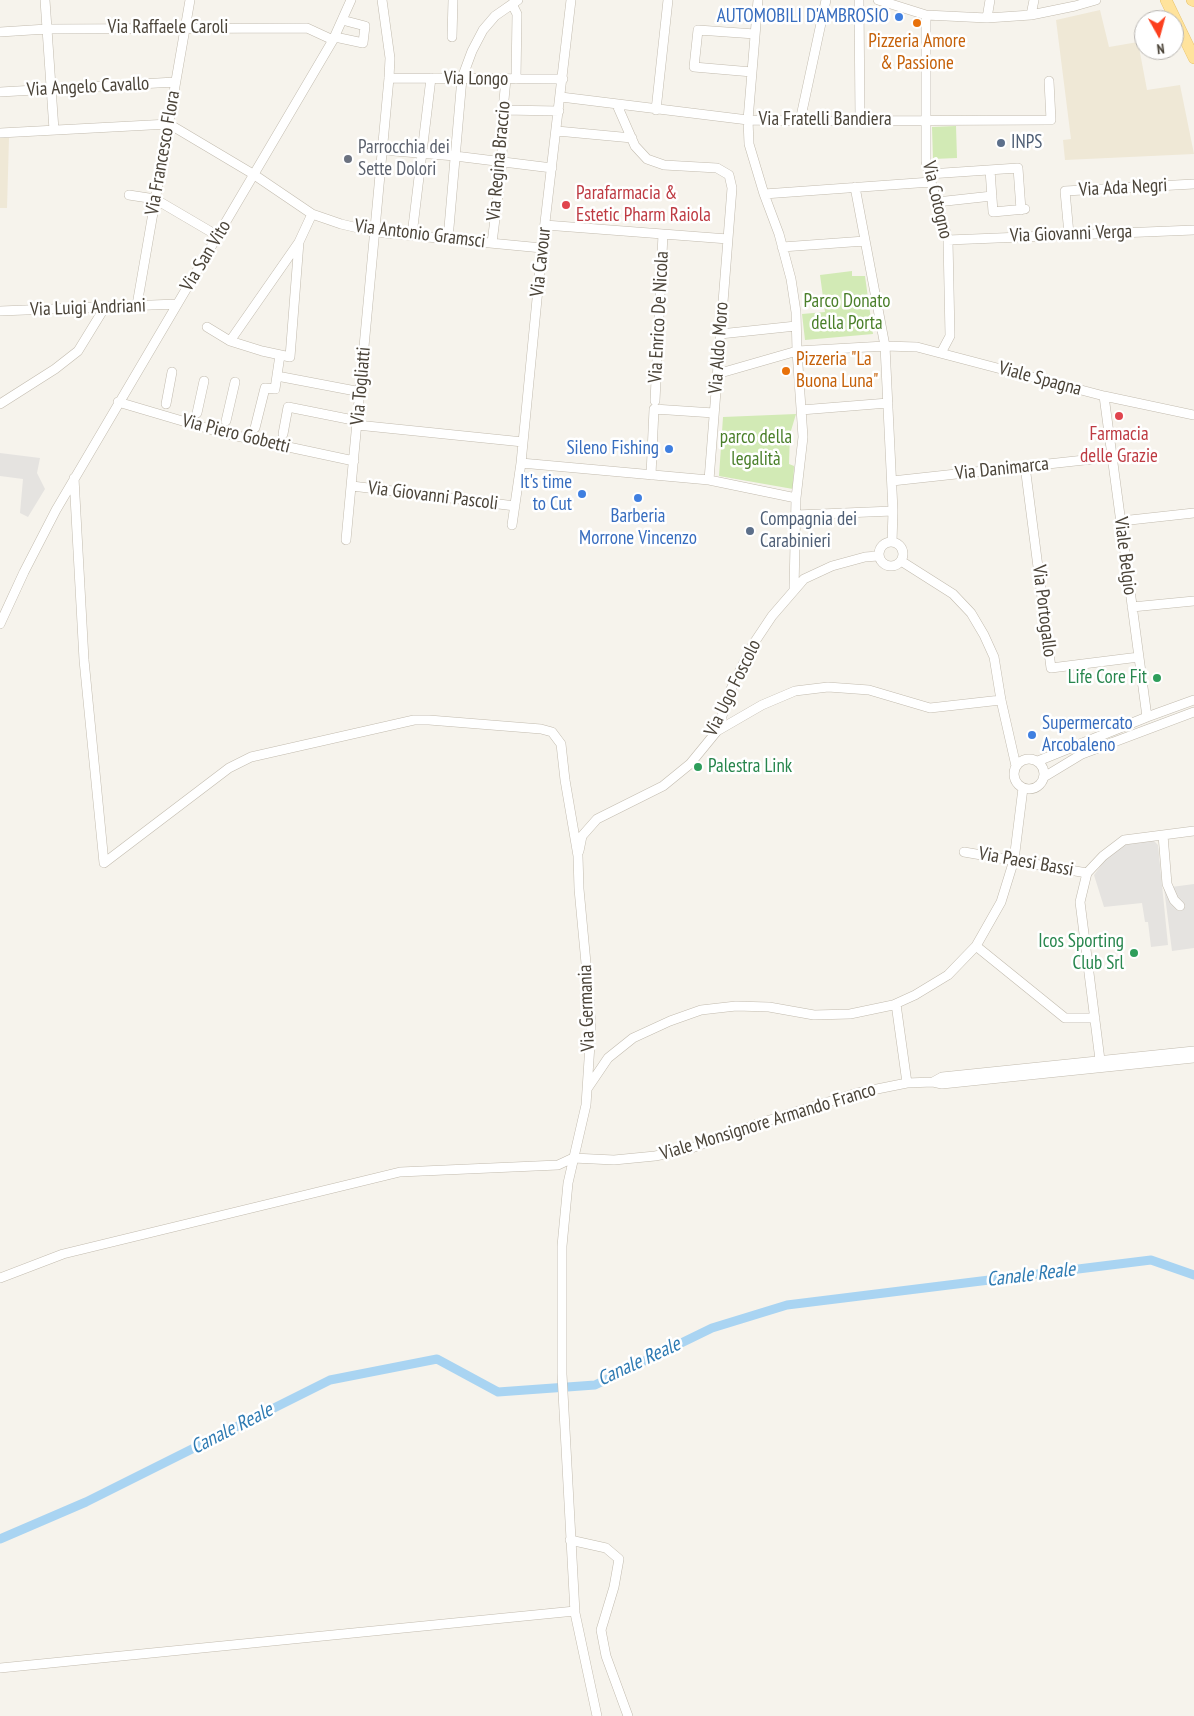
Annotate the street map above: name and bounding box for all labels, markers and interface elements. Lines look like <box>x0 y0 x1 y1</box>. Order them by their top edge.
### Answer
place label: AUTOMOBILI D'AMBROSIO <box>717 6 889 28</box>
north arrow <box>1134 10 1184 60</box>
marker: AUTOMOBILI D'AMBROSIO <box>893 11 905 23</box>
street label: Via Raffaele Caroli <box>108 17 228 39</box>
marker: Pizzeria Amore & Passione <box>911 17 923 29</box>
place label: Pizzeria Amore & Passione <box>868 31 966 75</box>
text: N <box>1156 40 1166 58</box>
street label: Via Longo <box>444 67 508 91</box>
street label: Via Angelo Cavallo <box>26 72 150 102</box>
street label: Via Francesco Flora <box>141 89 185 217</box>
street label: Via Regina Braccio <box>482 100 516 222</box>
street label: Via Fratelli Bandiera <box>758 109 892 131</box>
place label: INPS <box>1011 132 1042 154</box>
place label: Parrocchia dei Sette Dolori <box>358 137 450 181</box>
marker: INPS <box>995 137 1007 149</box>
marker: Parrocchia dei Sette Dolori <box>342 153 354 165</box>
street label: Via Cotogno <box>917 159 957 241</box>
street label: Via Ada Negri <box>1078 174 1168 202</box>
place label: Parafarmacia & Estetic Pharm Raiola <box>576 183 711 227</box>
marker: Parafarmacia & Estetic Pharm Raiola <box>560 199 572 211</box>
street label: Via Antonio Gramsci <box>353 215 487 253</box>
street label: Via San Vito <box>176 216 236 296</box>
street label: Via Giovanni Verga <box>1009 220 1133 248</box>
street label: Via Cavour <box>526 226 556 298</box>
street label: Via Enrico De Nicola <box>644 251 674 383</box>
park label: Parco Donato della Porta <box>804 291 890 335</box>
street label: Via Luigi Andriani <box>30 295 146 321</box>
street label: Via Aldo Moro <box>704 301 734 395</box>
street label: Via Togliatti <box>346 346 376 426</box>
place label: Pizzeria "La Buona Luna" <box>796 349 878 393</box>
street label: Viale Spagna <box>996 357 1084 401</box>
marker: Pizzeria "La Buona Luna" <box>780 365 792 377</box>
street label: Via Piero Gobetti <box>180 410 292 458</box>
marker: Farmacia delle Grazie <box>1113 410 1125 422</box>
place label: Farmacia delle Grazie <box>1080 424 1158 468</box>
park label: parco della legalità <box>720 427 792 471</box>
place label: Sileno Fishing <box>566 438 659 460</box>
marker: Sileno Fishing <box>663 443 675 455</box>
street label: Via Danimarca <box>954 453 1050 485</box>
place label: It's time to Cut <box>520 472 572 516</box>
street label: Via Giovanni Pascoli <box>367 477 499 515</box>
marker: It's time to Cut <box>576 488 588 500</box>
marker: Barberia Morrone Vincenzo <box>632 492 644 504</box>
place label: Barberia Morrone Vincenzo <box>579 506 697 550</box>
place label: Compagnia dei Carabinieri <box>760 509 857 553</box>
street label: Viale Belgio <box>1109 516 1141 596</box>
marker: Compagnia dei Carabinieri <box>744 525 756 537</box>
street label: Via Portogallo <box>1027 564 1061 658</box>
street label: Via Ugo Foscolo <box>700 636 766 740</box>
place label: Life Core Fit <box>1068 667 1147 689</box>
marker: Life Core Fit <box>1151 672 1163 684</box>
place label: Supermercato Arcobaleno <box>1042 713 1133 757</box>
marker: Supermercato Arcobaleno <box>1026 729 1038 741</box>
place label: Palestra Link <box>708 756 792 778</box>
marker: Palestra Link <box>692 761 704 773</box>
street label: Via Paesi Bassi <box>977 842 1075 882</box>
place label: Icos Sporting Club Srl <box>1038 931 1124 975</box>
marker: Icos Sporting Club Srl <box>1128 947 1140 959</box>
street label: Via Germania <box>574 964 600 1052</box>
street label: Viale Monsignore Armando Franco <box>657 1078 879 1166</box>
water label: Canale Reale <box>985 1258 1077 1292</box>
water label: Canale Reale <box>594 1332 684 1392</box>
water label: Canale Reale <box>187 1398 277 1460</box>

